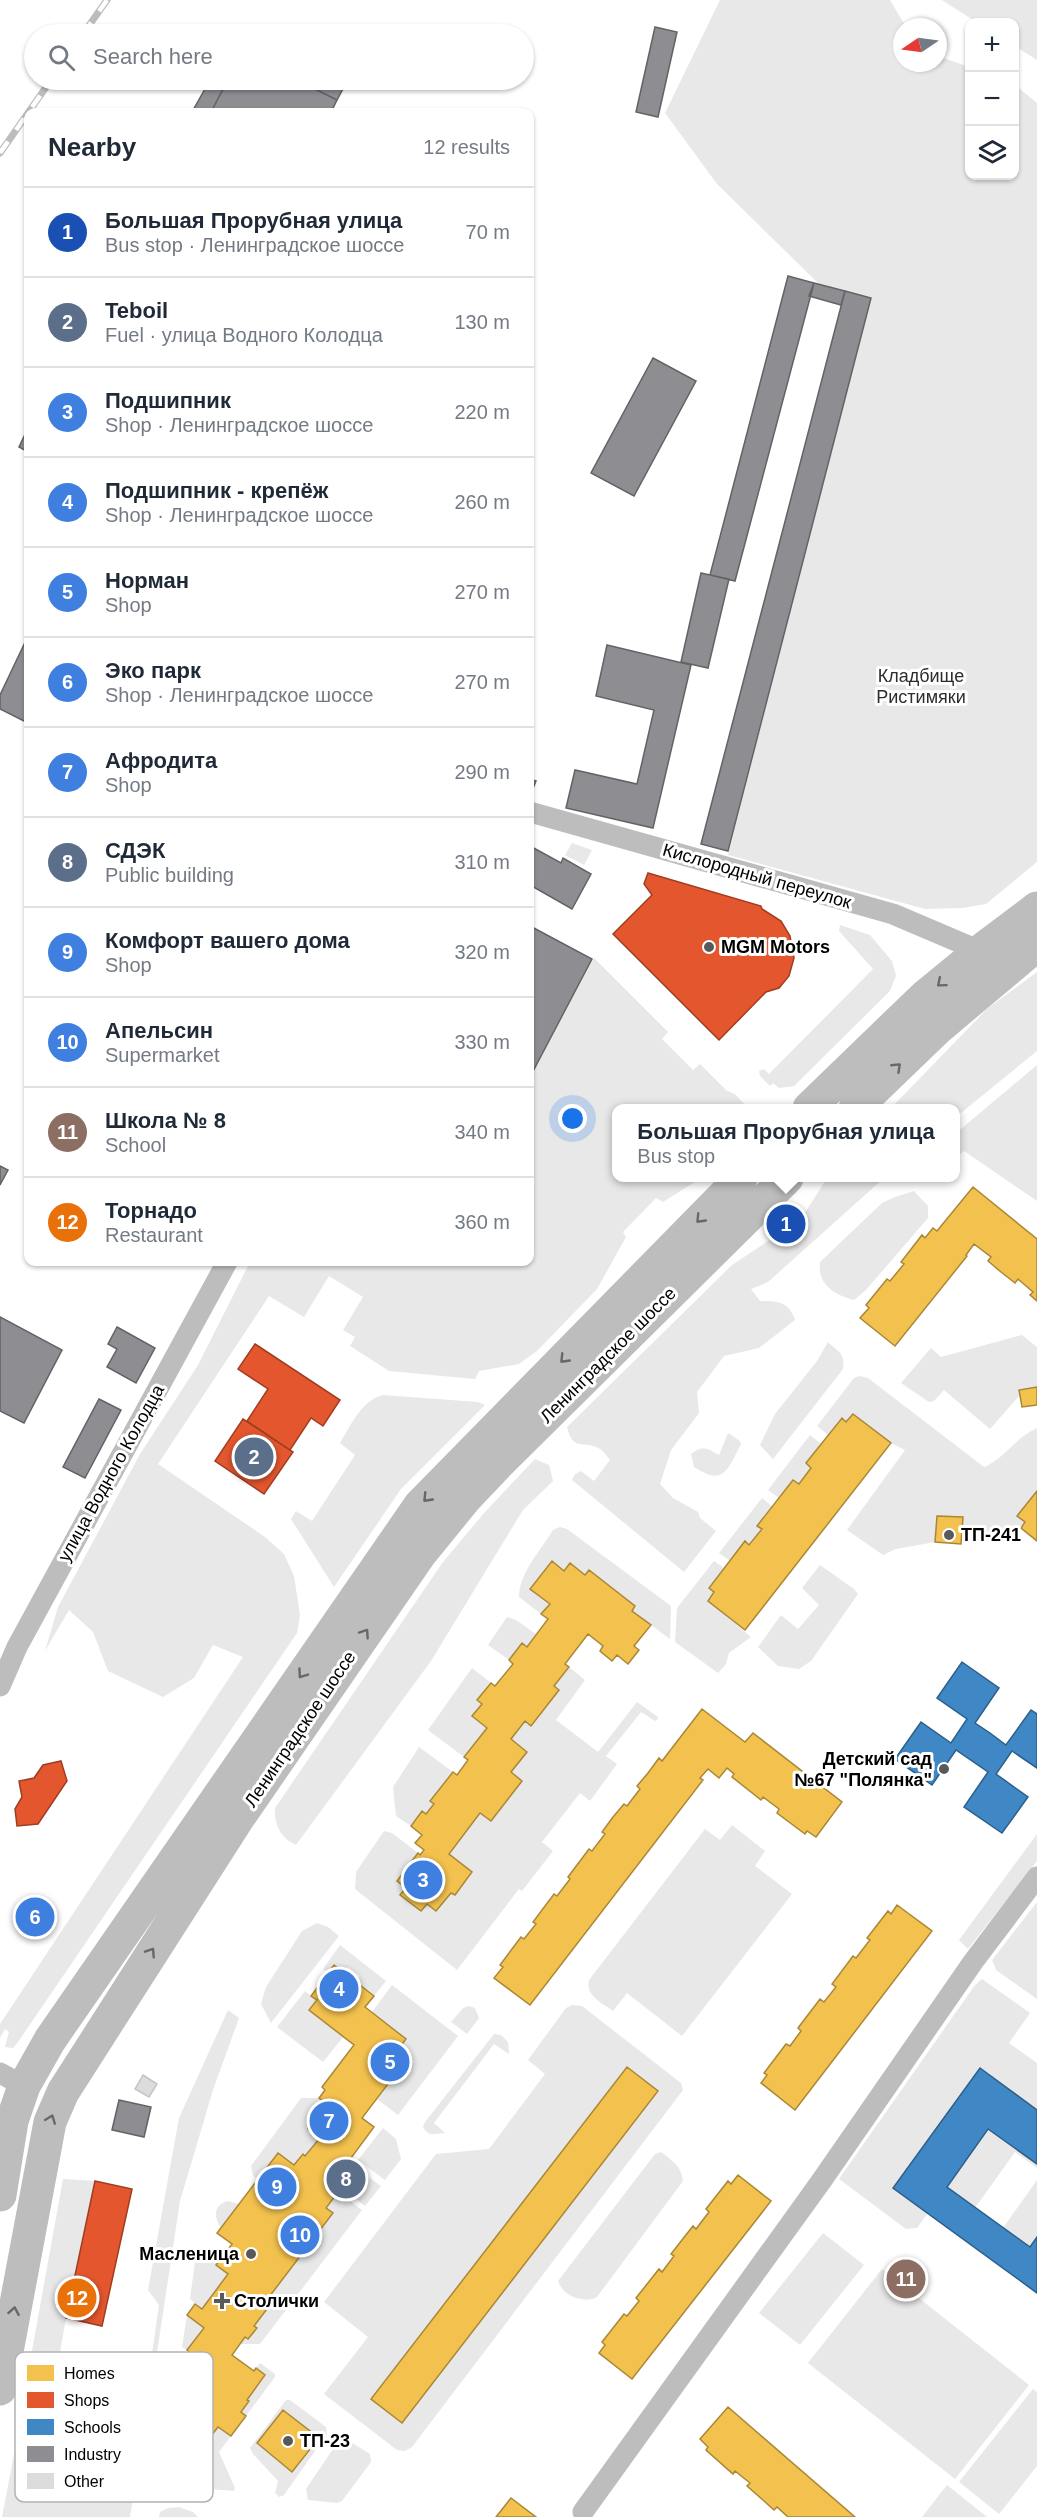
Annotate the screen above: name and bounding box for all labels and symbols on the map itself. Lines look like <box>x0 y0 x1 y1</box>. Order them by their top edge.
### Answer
north arrow <box>893 18 947 72</box>
park label: Кладбище Ристимяки <box>876 666 966 707</box>
street label: Кислородный переулок <box>660 839 854 913</box>
place label: MGM Motors <box>721 937 830 957</box>
marker: MGM Motors <box>702 940 716 954</box>
one-way arrow <box>937 975 948 986</box>
one-way arrow <box>889 1064 900 1075</box>
your location <box>558 1104 587 1133</box>
pin: 1 <box>766 1202 806 1246</box>
one-way arrow <box>696 1213 707 1223</box>
street label: Ленинградское шоссе <box>536 1283 680 1427</box>
one-way arrow <box>560 1353 571 1363</box>
street label: улица Водного Колодца <box>54 1380 168 1565</box>
pin: 2 <box>234 1434 274 1480</box>
one-way arrow <box>423 1490 434 1501</box>
place label: ТП-241 <box>961 1525 1021 1545</box>
marker: ТП-241 <box>942 1528 956 1542</box>
one-way arrow <box>358 1629 369 1640</box>
street label: Ленинградское шоссе <box>240 1647 360 1811</box>
one-way arrow <box>298 1667 309 1678</box>
place label: Детский сад №67 "Полянка" <box>795 1749 933 1790</box>
marker: Детский сад №67 "Полянка" <box>937 1762 951 1776</box>
pin: 3 <box>404 1858 442 1902</box>
pin: 6 <box>15 1894 54 1940</box>
one-way arrow <box>144 1948 155 1959</box>
pin: 4 <box>320 1966 358 2012</box>
pin: 5 <box>370 2040 410 2084</box>
pin: 7 <box>310 2098 348 2144</box>
one-way arrow <box>44 2115 57 2125</box>
pin: 8 <box>326 2156 366 2202</box>
pin: 9 <box>258 2164 296 2210</box>
pin: 10 <box>280 2212 320 2258</box>
place label: Масленица <box>139 2244 240 2264</box>
marker: Масленица <box>244 2247 258 2261</box>
pin: 11 <box>886 2256 926 2302</box>
pin: 12 <box>58 2276 97 2320</box>
place label: Столички <box>234 2291 319 2311</box>
marker: Столички <box>215 2294 229 2308</box>
one-way arrow <box>7 2306 20 2316</box>
legend <box>15 2352 213 2502</box>
text: Homes <box>64 2365 115 2382</box>
text: Shops <box>64 2392 109 2409</box>
text: Schools <box>64 2419 121 2436</box>
place label: ТП-23 <box>300 2431 350 2451</box>
marker: ТП-23 <box>281 2434 295 2448</box>
text: Industry <box>64 2446 121 2463</box>
text: Other <box>64 2473 105 2490</box>

